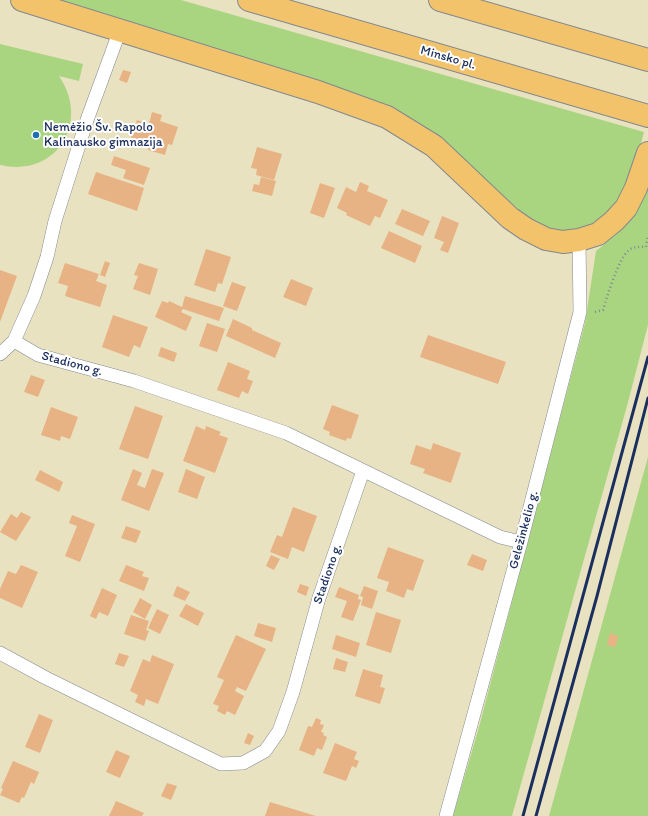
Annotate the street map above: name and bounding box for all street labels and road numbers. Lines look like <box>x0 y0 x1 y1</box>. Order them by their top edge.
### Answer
street label: Minsko pl. <box>419 43 477 73</box>
street label: Stadiono g. <box>40 348 104 380</box>
street label: Geležinkelio g. <box>506 489 542 571</box>
street label: Stadiono g. <box>310 542 346 606</box>

